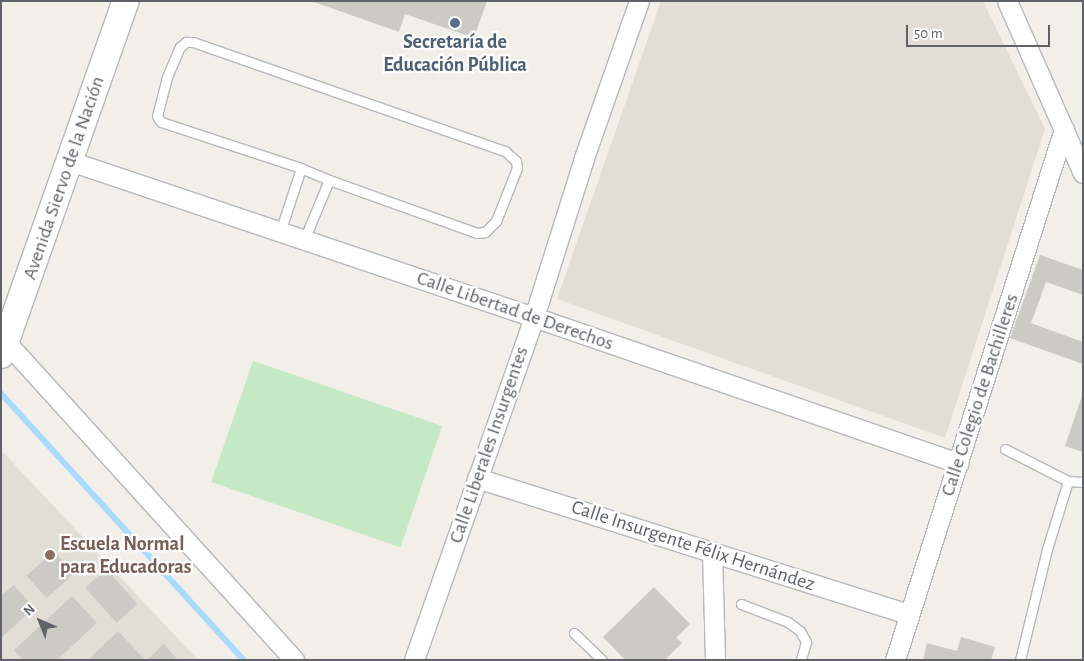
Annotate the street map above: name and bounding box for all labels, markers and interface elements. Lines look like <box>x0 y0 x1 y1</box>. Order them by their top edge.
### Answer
scale bar <box>909 15 1053 47</box>
marker: Secretaría de Educación Pública <box>449 17 461 29</box>
text: 50 m <box>914 26 943 41</box>
place label: Secretaría de Educación Pública <box>383 31 527 78</box>
street label: Avenida Siervo de la Nación <box>18 73 110 283</box>
street label: Calle Libertad de Derechos <box>414 266 616 356</box>
street label: Calle Colegio de Bachilleres <box>936 291 1024 499</box>
street label: Calle Liberales Insurgentes <box>444 344 534 546</box>
street label: Calle Insurgente Félix Hernández <box>568 495 818 597</box>
place label: Escuela Normal para Educadoras <box>60 532 191 579</box>
marker: Escuela Normal para Educadoras <box>44 549 56 561</box>
north arrow <box>15 596 65 646</box>
text: N <box>21 602 38 619</box>

